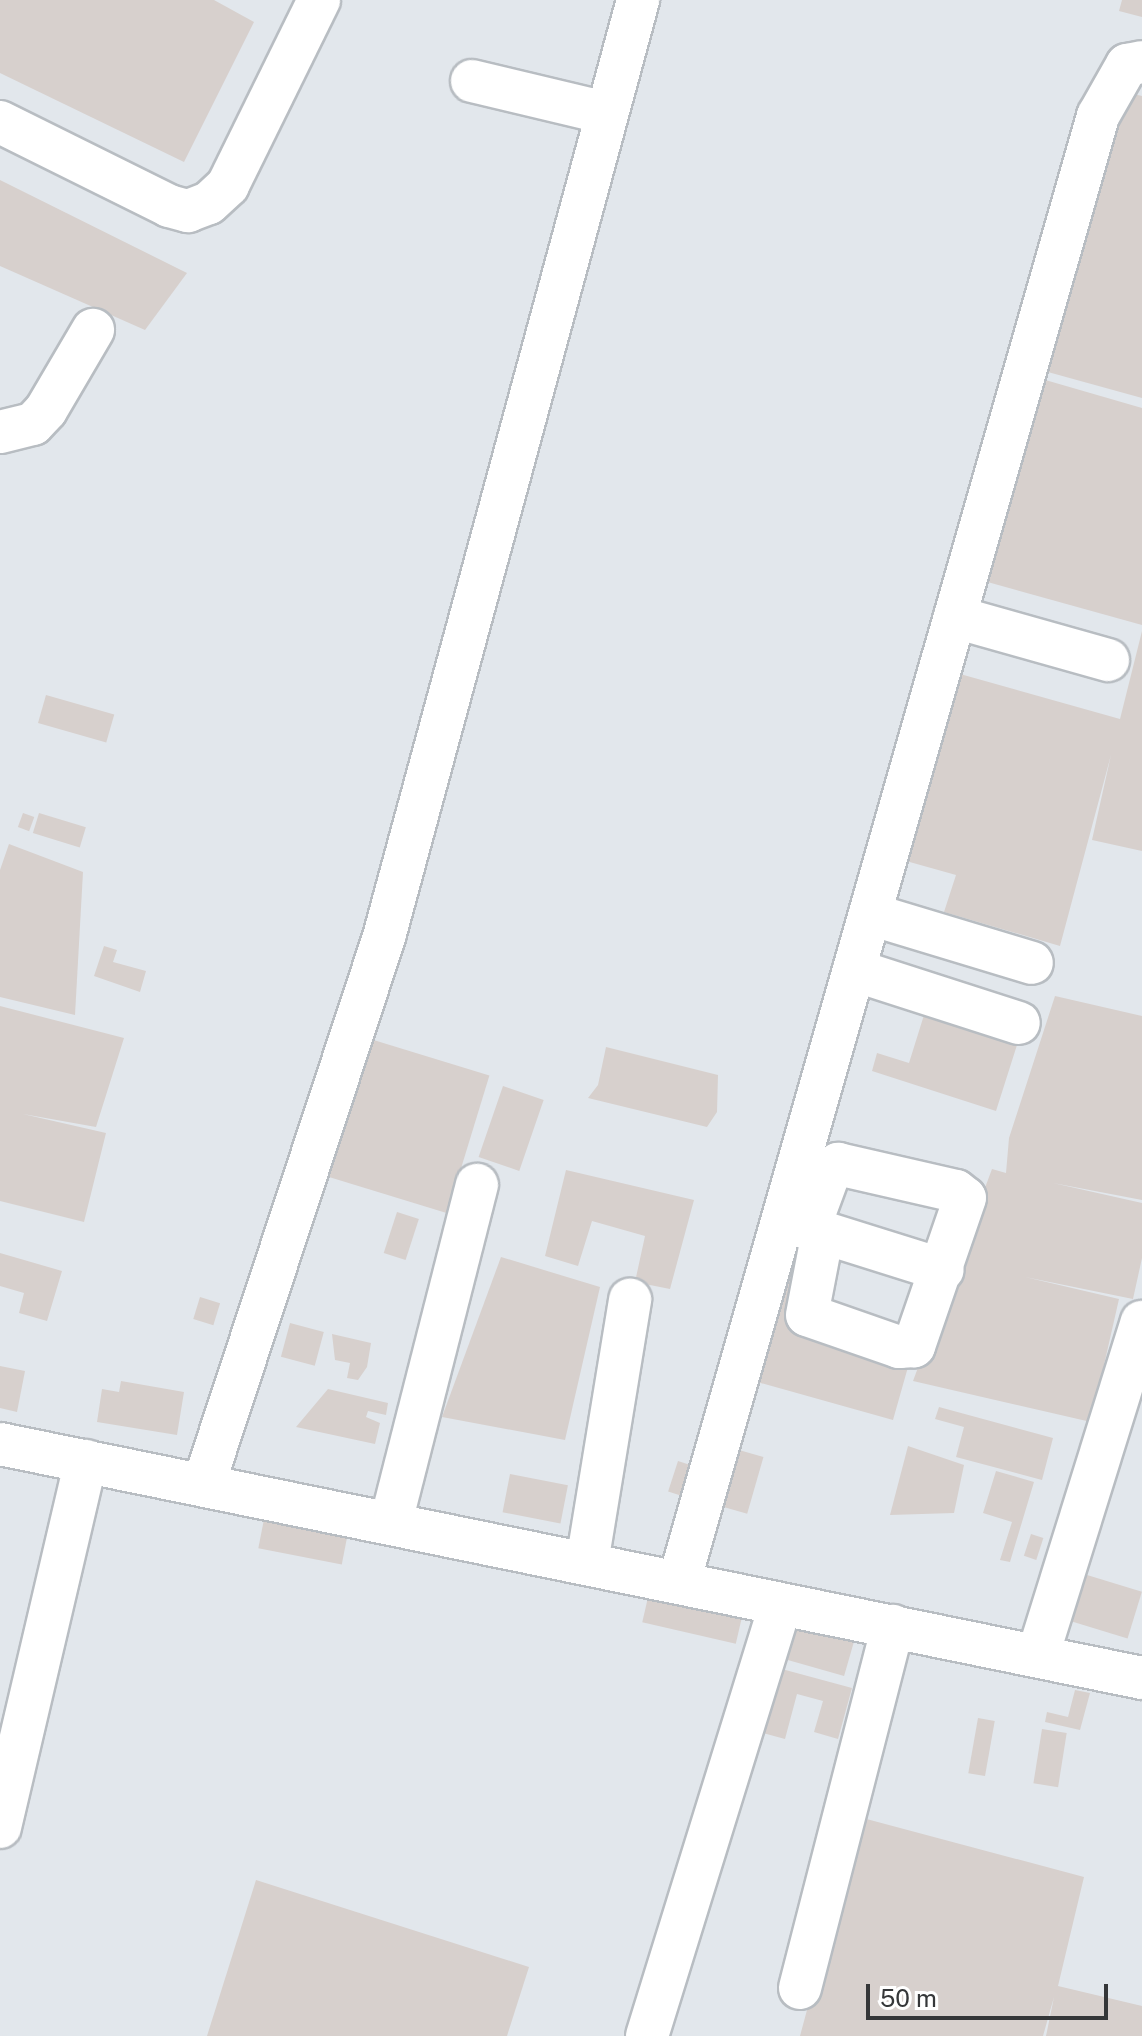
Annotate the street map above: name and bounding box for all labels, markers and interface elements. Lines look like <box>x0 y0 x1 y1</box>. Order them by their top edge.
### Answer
scale bar <box>870 1968 1112 2018</box>
text: 50 m <box>880 1984 937 2012</box>

